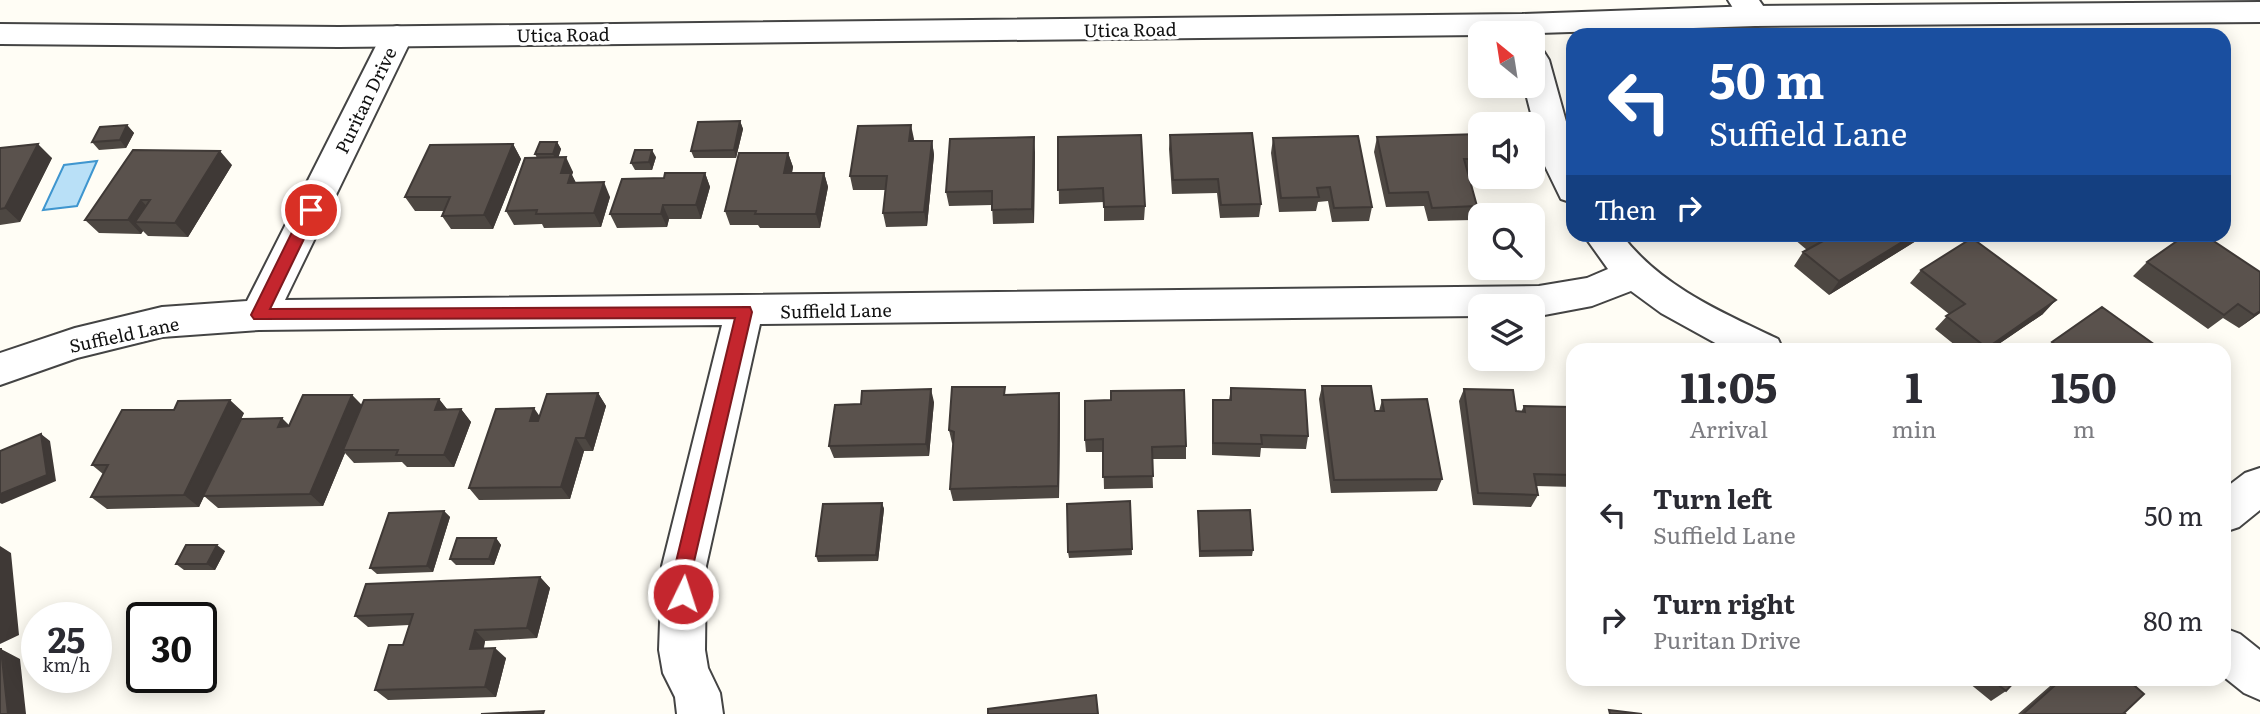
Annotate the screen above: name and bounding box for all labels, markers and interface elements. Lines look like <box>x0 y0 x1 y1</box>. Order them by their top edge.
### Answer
street label: Utica Road <box>1083 15 1177 43</box>
street label: Utica Road <box>516 20 610 48</box>
north arrow <box>1468 21 1545 98</box>
map controls <box>1468 21 1545 371</box>
text: 50 m <box>1709 41 1825 114</box>
street label: Puritan Drive <box>328 42 402 158</box>
icon: left <box>1594 56 1685 147</box>
text: Suffield Lane <box>1709 108 1907 156</box>
button: sound <box>1468 112 1545 189</box>
pin <box>281 180 341 240</box>
text: Then <box>1594 189 1656 228</box>
icon: right <box>1670 189 1708 227</box>
icon: arrive <box>292 191 330 229</box>
button: search <box>1468 203 1545 280</box>
button: layers <box>1468 294 1545 371</box>
street label: Suffield Lane <box>780 296 892 324</box>
street label: Suffield Lane <box>67 309 181 359</box>
text: 11:05 <box>1680 354 1777 416</box>
text: 1 <box>1905 354 1923 416</box>
text: 150 <box>2051 354 2117 416</box>
text: Arrival <box>1689 411 1768 445</box>
text: min <box>1891 411 1937 445</box>
text: m <box>2073 411 2095 445</box>
text: Turn left <box>1653 478 1772 517</box>
text: 50 m <box>2144 495 2203 534</box>
icon: left <box>1594 496 1632 534</box>
text: Suffield Lane <box>1653 517 1796 551</box>
position arrow <box>646 557 720 631</box>
text: Turn right <box>1653 583 1795 622</box>
text: 80 m <box>2143 600 2203 639</box>
icon: right <box>1594 601 1632 639</box>
speed limit sign: 30 <box>126 602 217 693</box>
text: 25 <box>48 612 85 664</box>
text: Puritan Drive <box>1653 622 1801 656</box>
text: km/h <box>43 651 90 678</box>

